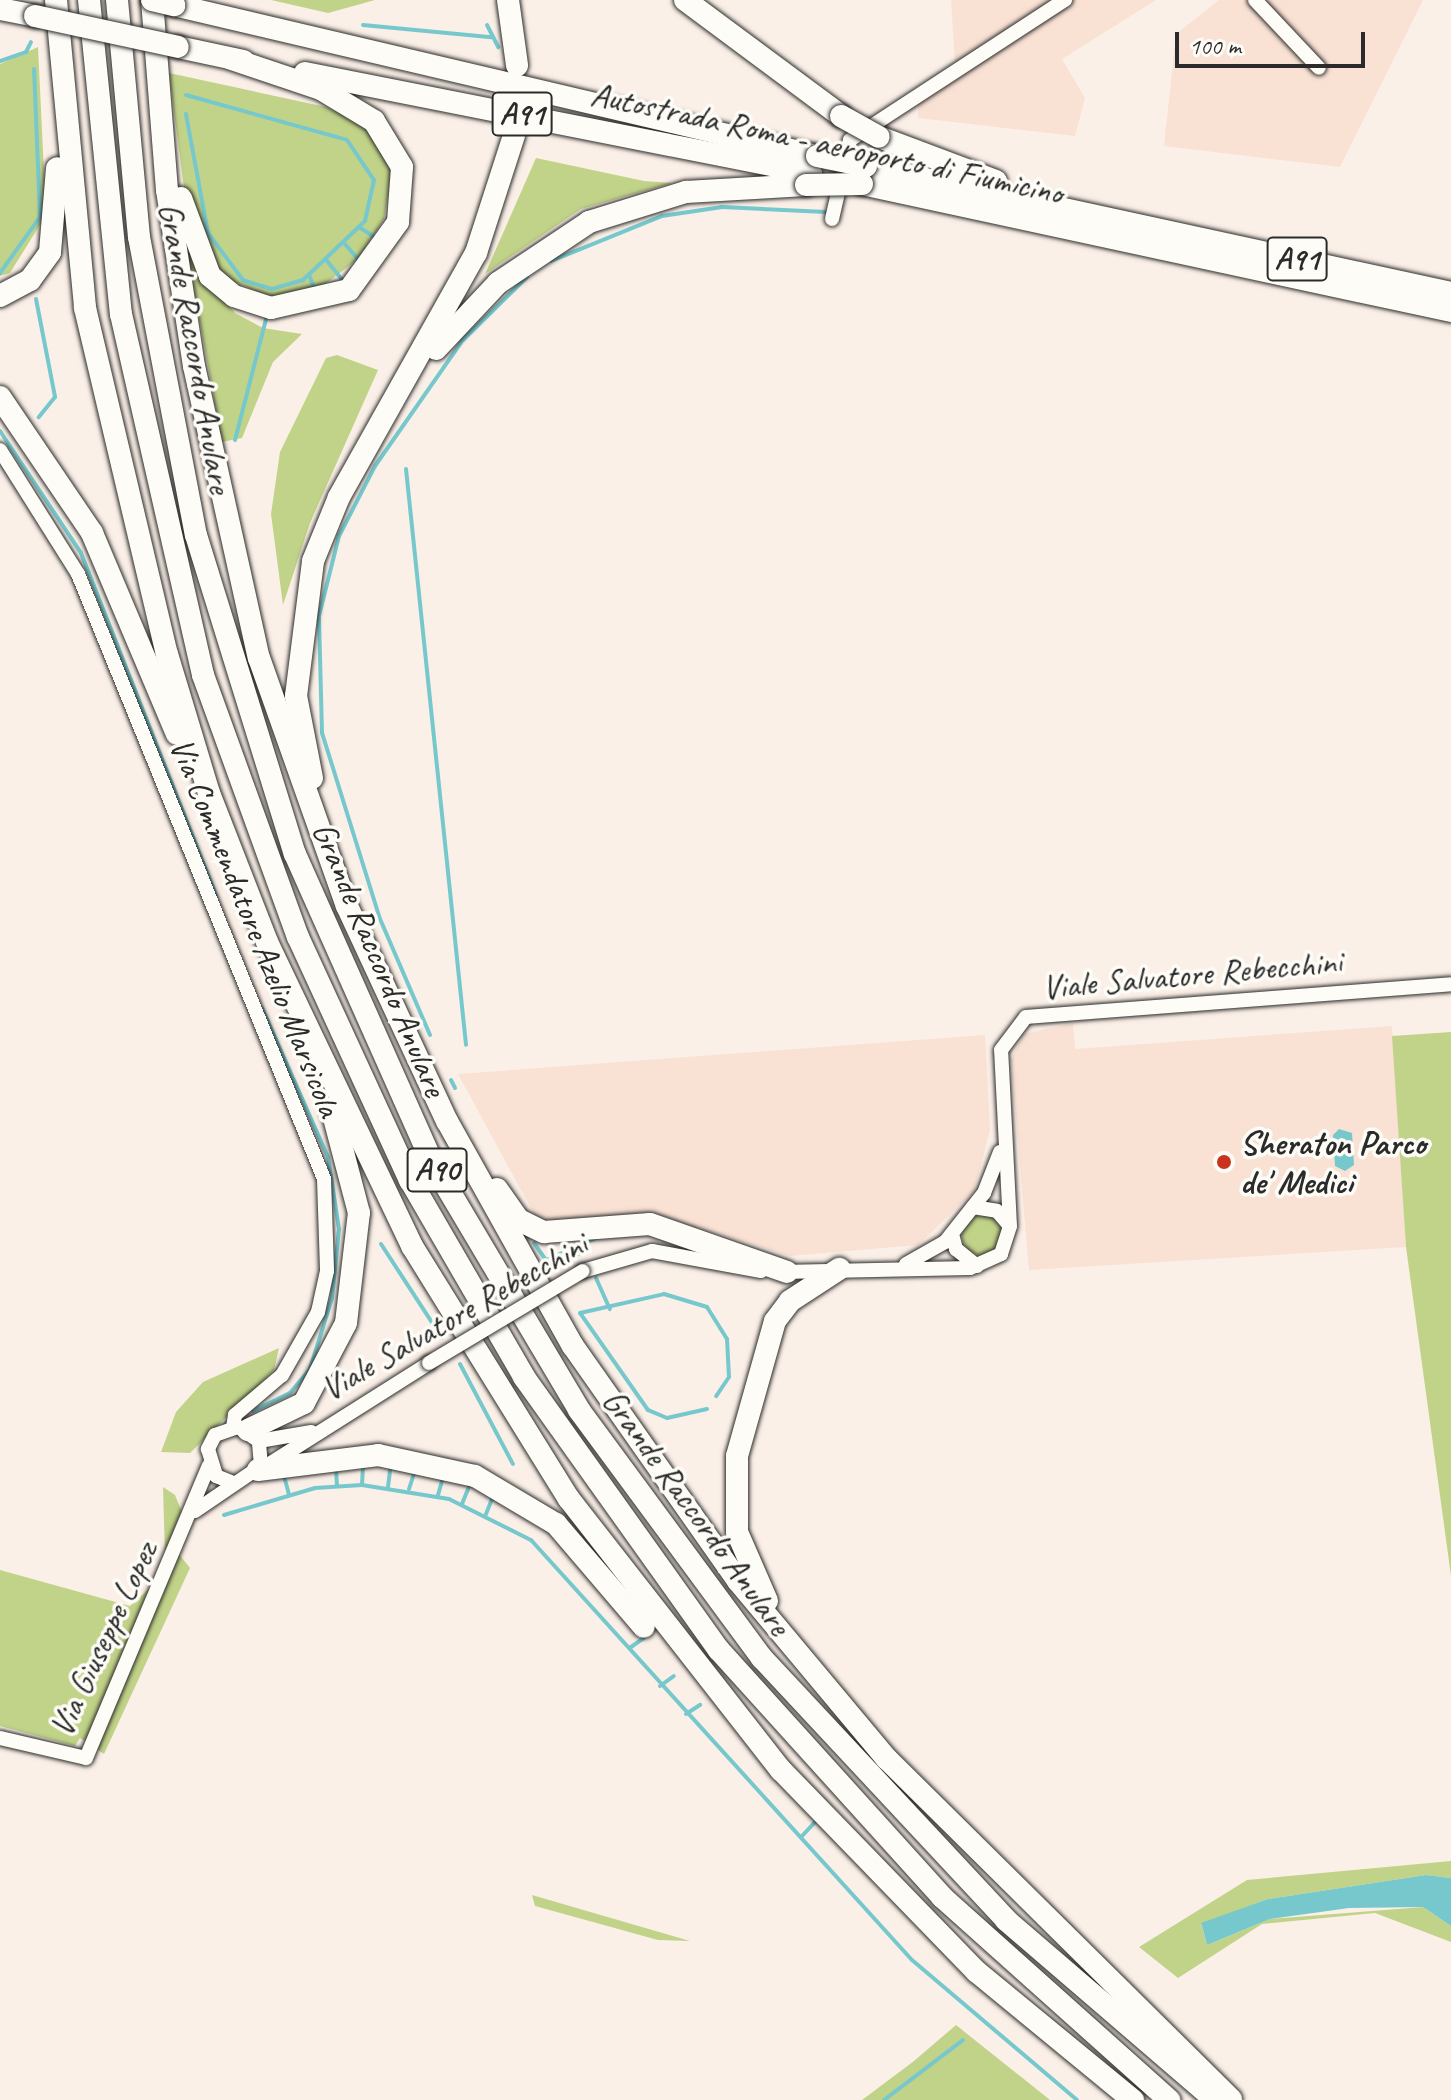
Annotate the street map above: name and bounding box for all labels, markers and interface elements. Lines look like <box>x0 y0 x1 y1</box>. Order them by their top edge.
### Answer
scale bar <box>1179 16 1369 66</box>
text: 100 m <box>1189 31 1241 61</box>
street label: Autostrada Roma - aeroporto di Fiumicino <box>588 73 1066 213</box>
road number: A91 <box>490 86 554 142</box>
street label: Grande Raccordo Anulare <box>150 200 242 496</box>
road number: A91 <box>1265 231 1329 287</box>
street label: Via Commendatore Azelio Marsicola <box>161 730 351 1124</box>
street label: Grande Raccordo Anulare <box>304 816 456 1102</box>
street label: Viale Salvatore Rebecchini <box>1040 941 1344 1007</box>
place label: Sheraton Parco de' Medici <box>1240 1122 1425 1202</box>
road number: A90 <box>405 1142 469 1198</box>
marker: Sheraton Parco de' Medici <box>1215 1153 1233 1171</box>
street label: Viale Salvatore Rebecchini <box>313 1223 595 1409</box>
street label: Grande Raccordo Anulare <box>594 1381 800 1643</box>
street label: Via Giuseppe Lopez <box>40 1535 166 1743</box>

